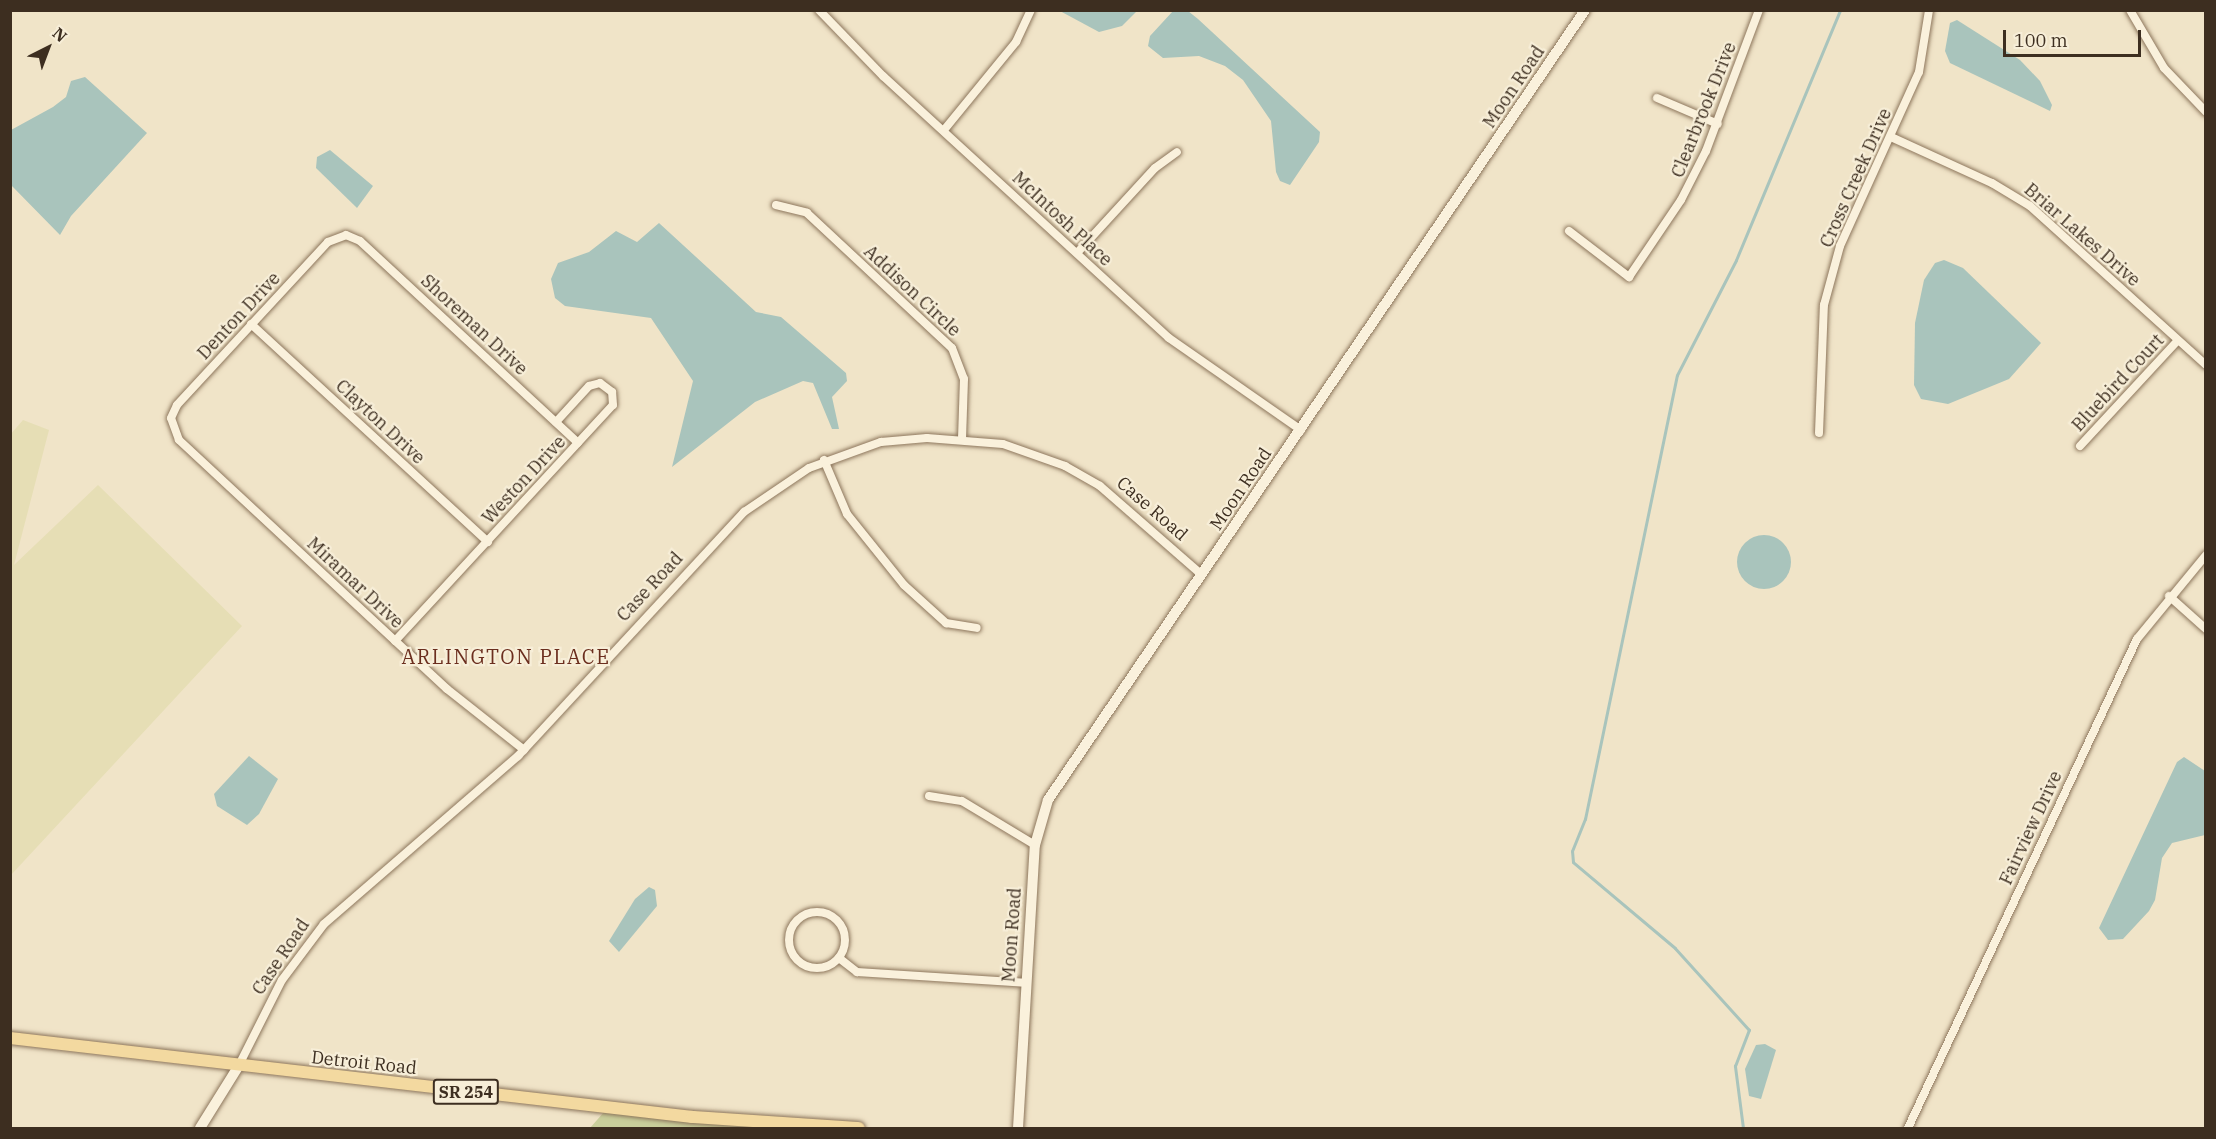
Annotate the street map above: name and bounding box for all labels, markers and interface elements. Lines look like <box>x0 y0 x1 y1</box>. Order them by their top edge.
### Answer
north arrow <box>18 18 78 78</box>
scale bar <box>2006 18 2144 56</box>
text: N <box>49 23 71 46</box>
text: 100 m <box>2014 29 2068 52</box>
street label: Clearbrook Drive <box>1667 39 1741 181</box>
street label: Moon Road <box>1479 42 1549 132</box>
street label: Cross Creek Drive <box>1816 105 1896 251</box>
street label: McIntosh Place <box>1008 167 1116 271</box>
street label: Briar Lakes Drive <box>2020 179 2144 291</box>
street label: Addison Circle <box>859 241 965 341</box>
street label: Denton Drive <box>193 268 285 364</box>
street label: Shoreman Drive <box>416 270 532 380</box>
street label: Bluebird Court <box>2067 330 2169 436</box>
street label: Clayton Drive <box>331 375 429 469</box>
street label: Weston Drive <box>478 431 570 529</box>
street label: Moon Road <box>1206 444 1276 534</box>
street label: Case Road <box>1112 472 1192 546</box>
street label: Miramar Drive <box>302 533 408 633</box>
street label: Case Road <box>612 548 688 626</box>
district label: ARLINGTON PLACE <box>402 644 610 668</box>
street label: Fairview Drive <box>1995 768 2067 888</box>
street label: Moon Road <box>998 887 1026 983</box>
street label: Case Road <box>248 915 314 999</box>
street label: Detroit Road <box>310 1047 418 1079</box>
road number: SR 254 <box>432 1079 500 1105</box>

